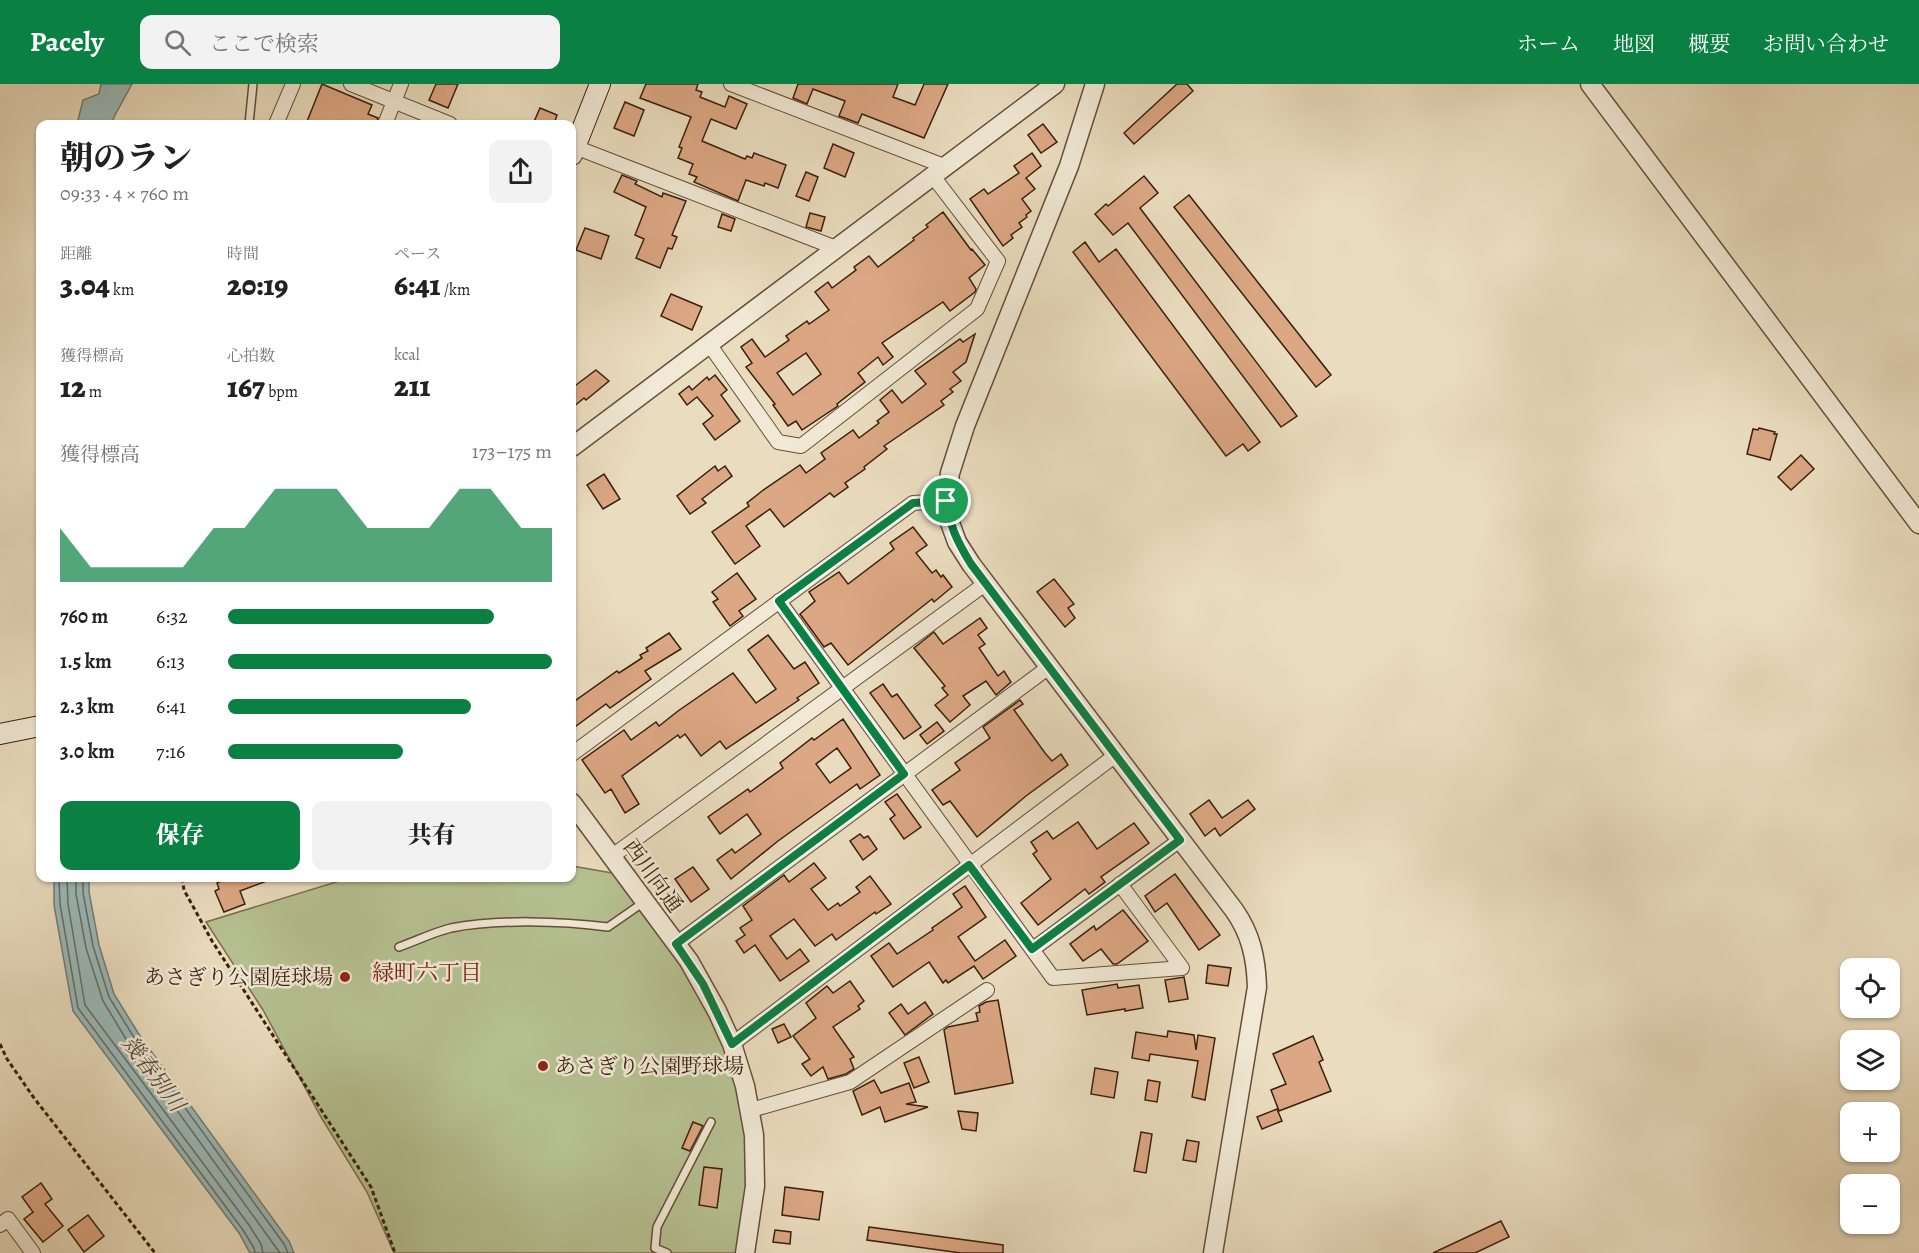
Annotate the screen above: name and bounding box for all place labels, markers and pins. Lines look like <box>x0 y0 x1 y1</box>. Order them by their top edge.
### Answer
pin <box>920 475 971 526</box>
place label: あさぎり公園庭球場 <box>144 963 333 991</box>
marker: あさぎり公園庭球場 <box>338 970 352 984</box>
place label: あさぎり公園野球場 <box>555 1052 744 1080</box>
marker: あさぎり公園野球場 <box>536 1059 550 1073</box>

